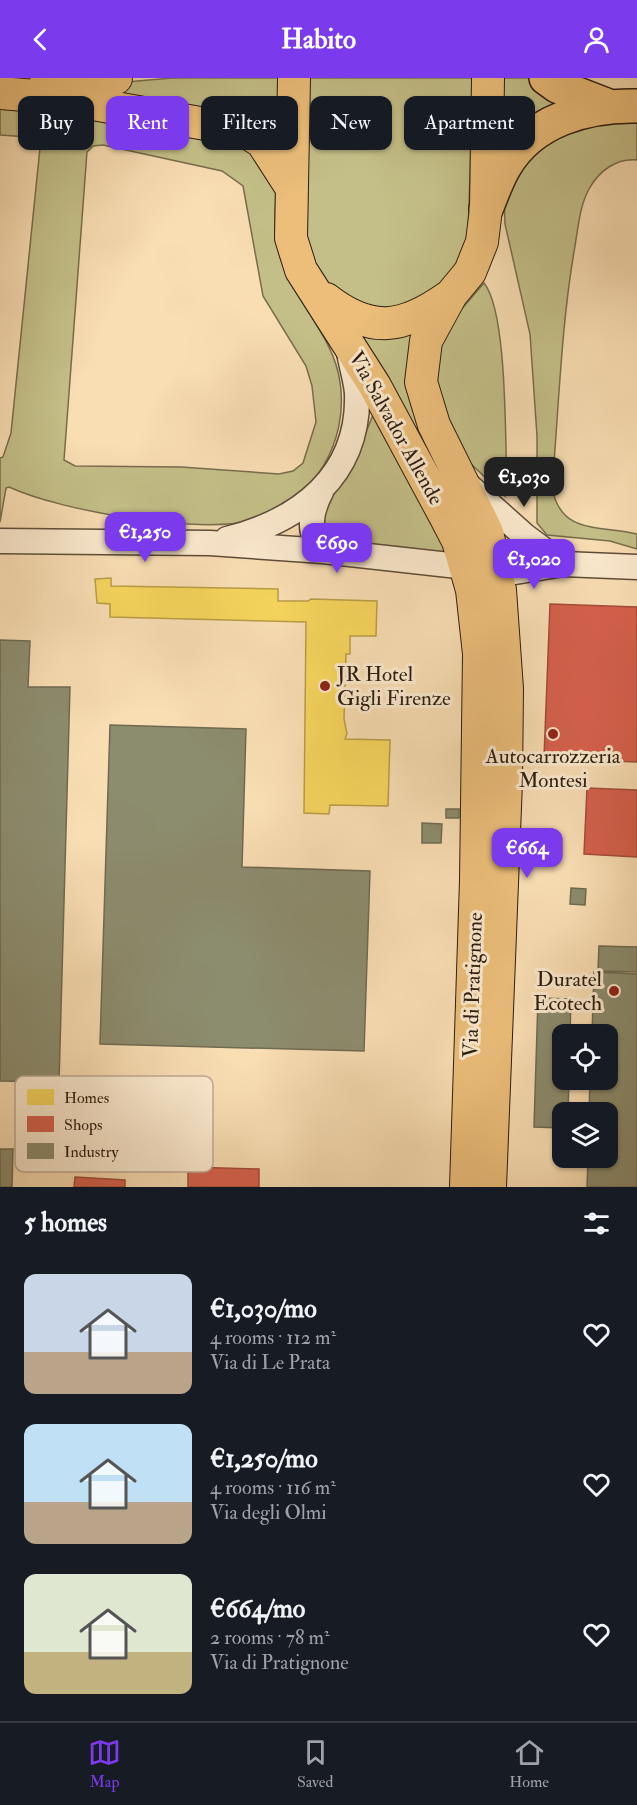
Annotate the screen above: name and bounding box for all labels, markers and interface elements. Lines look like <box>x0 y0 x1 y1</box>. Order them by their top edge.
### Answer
icon: back <box>24 23 57 56</box>
text: Habito <box>281 23 356 56</box>
icon: person <box>580 23 613 56</box>
chip: Buy <box>18 96 94 150</box>
chip: Rent <box>106 96 189 150</box>
chip: Filters <box>201 96 298 150</box>
chip: New <box>310 96 392 150</box>
chip: Apartment <box>404 96 535 150</box>
street label: Via Salvador Allende <box>342 346 450 510</box>
pin: €1,030 <box>475 457 573 508</box>
text: €1,030 <box>498 464 550 489</box>
pin: €1,250 <box>96 512 194 563</box>
text: €1,250 <box>119 519 171 544</box>
pin: €690 <box>301 523 373 574</box>
text: €690 <box>316 530 358 555</box>
pin: €1,020 <box>485 539 583 590</box>
text: €1,020 <box>507 546 561 571</box>
place label: JR Hotel Gigli Firenze <box>336 661 451 712</box>
marker: JR Hotel Gigli Firenze <box>318 679 332 693</box>
marker: Autocarrozzeria Montesi <box>546 727 560 741</box>
place label: Autocarrozzeria Montesi <box>485 743 621 794</box>
pin: €664 <box>491 828 563 879</box>
text: €664 <box>506 835 548 860</box>
street label: Via di Pratignone <box>457 912 489 1058</box>
place label: Duratel Ecotech <box>533 966 603 1017</box>
marker: Duratel Ecotech <box>607 984 621 998</box>
map controls <box>552 1024 618 1168</box>
button: locate <box>552 1024 618 1090</box>
legend <box>15 1076 213 1172</box>
text: Homes <box>64 1088 109 1108</box>
button: layers <box>552 1102 618 1168</box>
text: Shops <box>64 1115 103 1136</box>
text: Industry <box>64 1142 119 1162</box>
text: 5 homes <box>24 1207 107 1239</box>
icon: filters <box>580 1207 613 1240</box>
text: €1,030/mo <box>210 1293 317 1325</box>
icon: home <box>72 1298 144 1370</box>
icon: heart <box>580 1318 613 1351</box>
text: 4 rooms · 112 m² <box>210 1325 336 1350</box>
text: Via di Le Prata <box>210 1350 330 1375</box>
text: €1,250/mo <box>210 1443 318 1475</box>
icon: home <box>72 1448 144 1520</box>
icon: heart <box>580 1468 613 1501</box>
text: 4 rooms · 116 m² <box>210 1475 336 1500</box>
text: Via degli Olmi <box>210 1500 327 1525</box>
text: €664/mo <box>210 1593 305 1625</box>
icon: home <box>72 1598 144 1670</box>
icon: heart <box>580 1618 613 1651</box>
text: 2 rooms · 78 m² <box>210 1625 330 1650</box>
text: Via di Pratignone <box>210 1650 349 1675</box>
tab: Map <box>88 1736 121 1792</box>
tab: Saved <box>297 1736 333 1792</box>
tab: Home <box>509 1736 549 1792</box>

